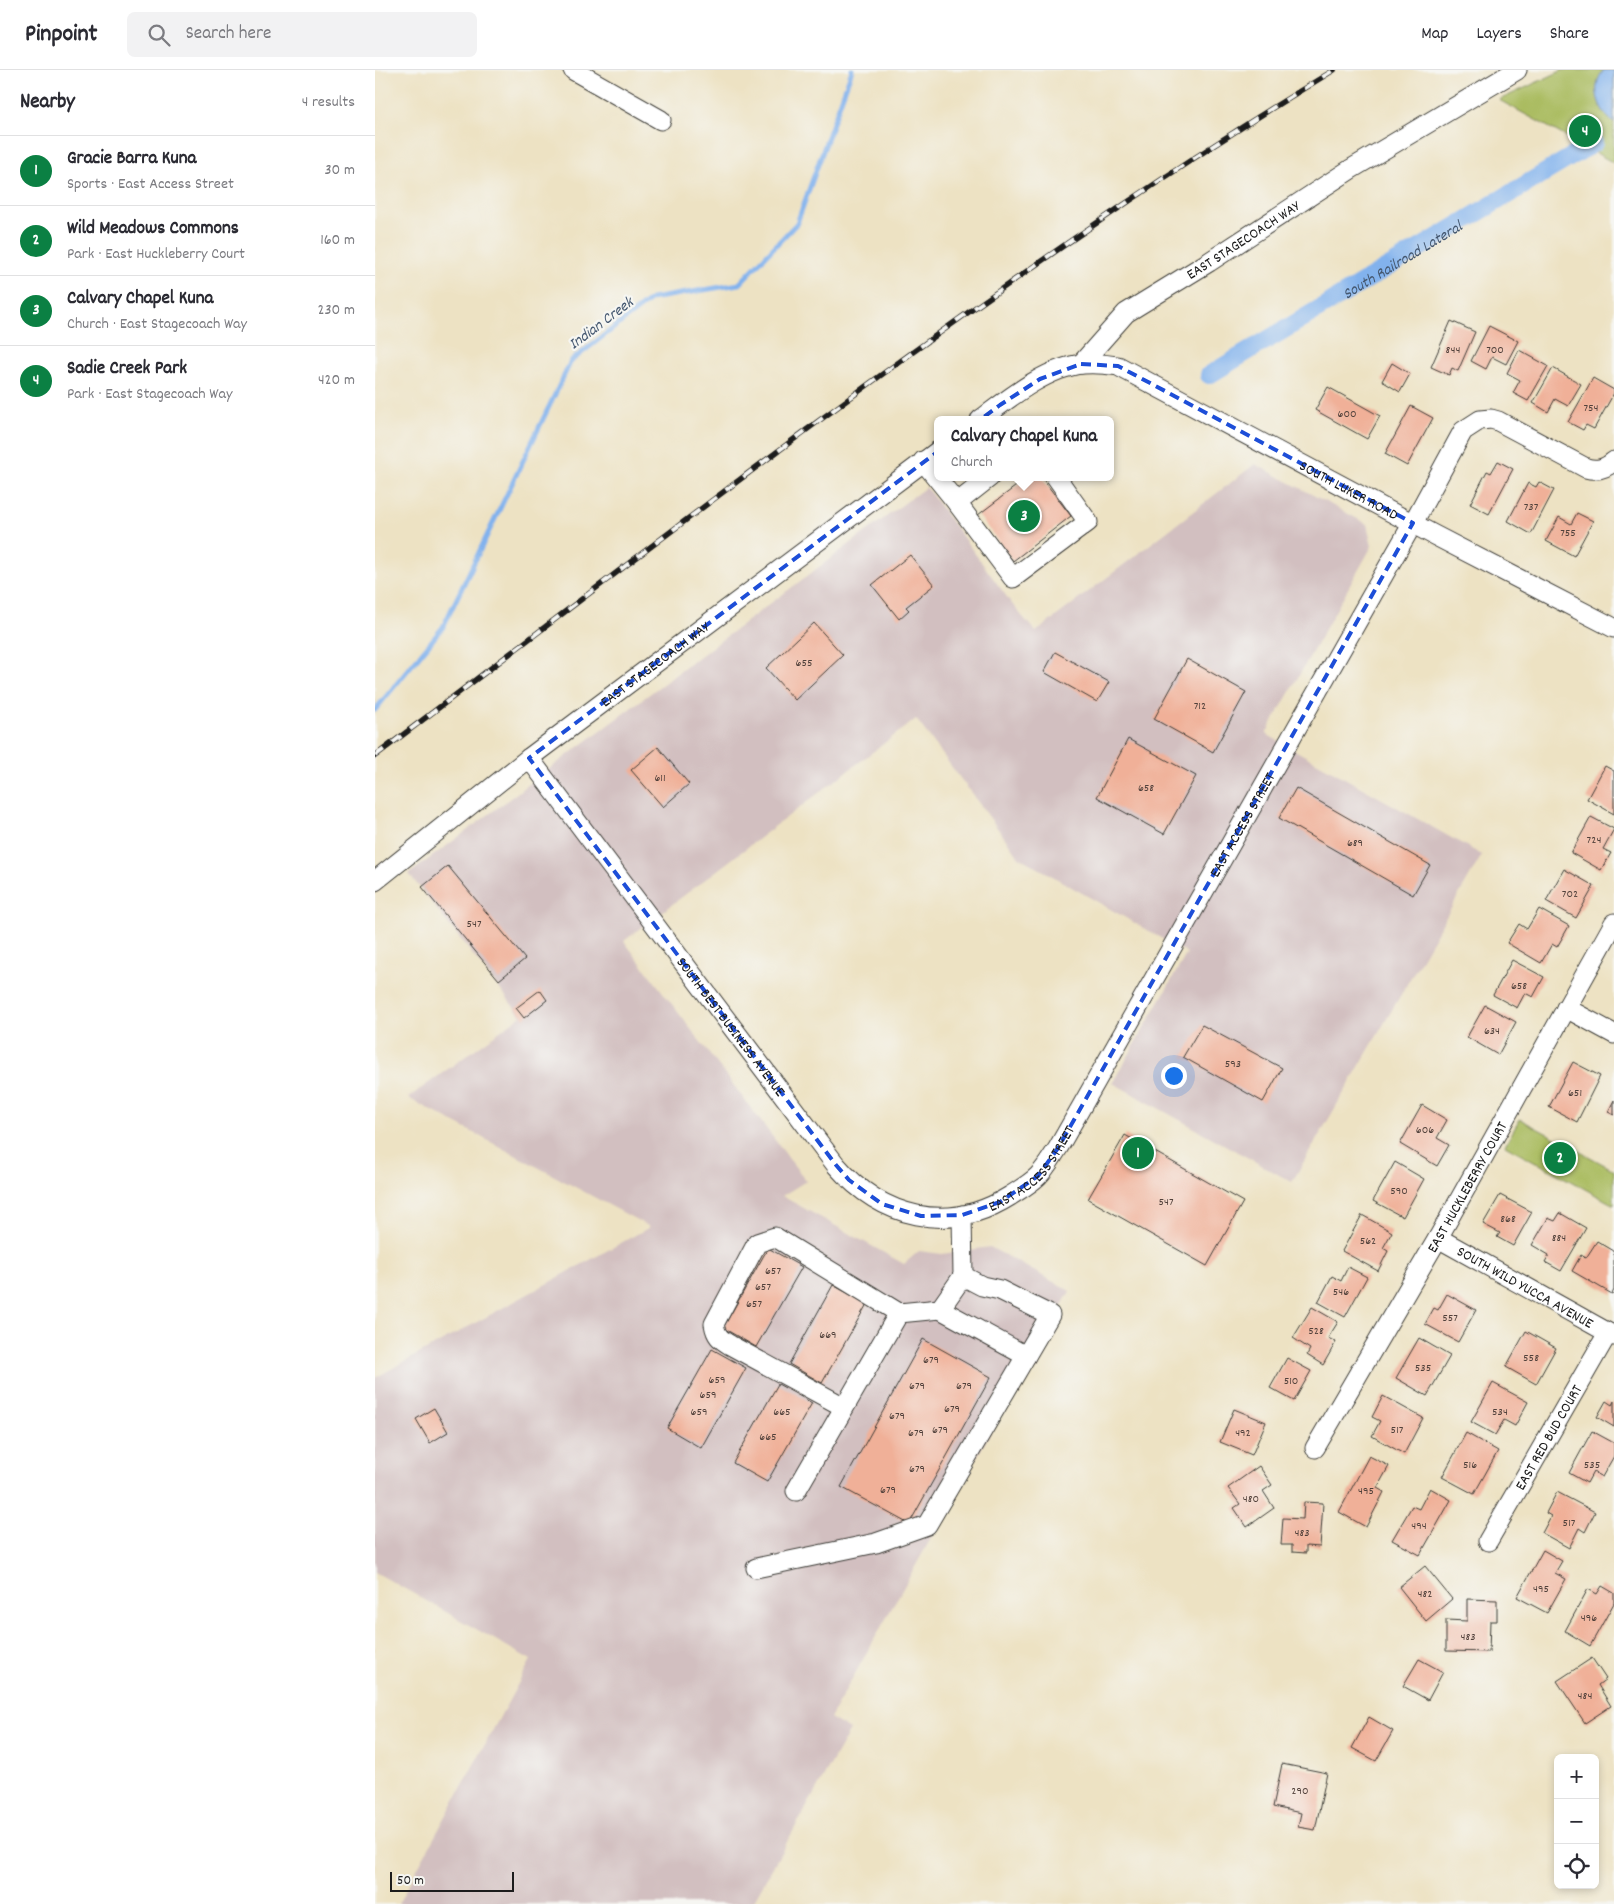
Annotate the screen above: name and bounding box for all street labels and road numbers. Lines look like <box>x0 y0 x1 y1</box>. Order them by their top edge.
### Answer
street label: EAST STAGECOACH WAY <box>1183 196 1305 286</box>
street label: SOUTH LUKER ROAD <box>1295 456 1402 527</box>
street label: EAST STAGECOACH WAY <box>597 617 715 714</box>
street label: EAST ACCESS STREET <box>1205 769 1282 882</box>
street label: SOUTH BEST BUSINESS AVENUE <box>670 953 790 1102</box>
street label: EAST HUCKLEBERRY COURT <box>1423 1118 1514 1258</box>
street label: EAST ACCESS STREET <box>985 1122 1081 1219</box>
street label: SOUTH WILD YUCCA AVENUE <box>1452 1242 1597 1335</box>
street label: EAST RED BUD COURT <box>1511 1381 1589 1495</box>

